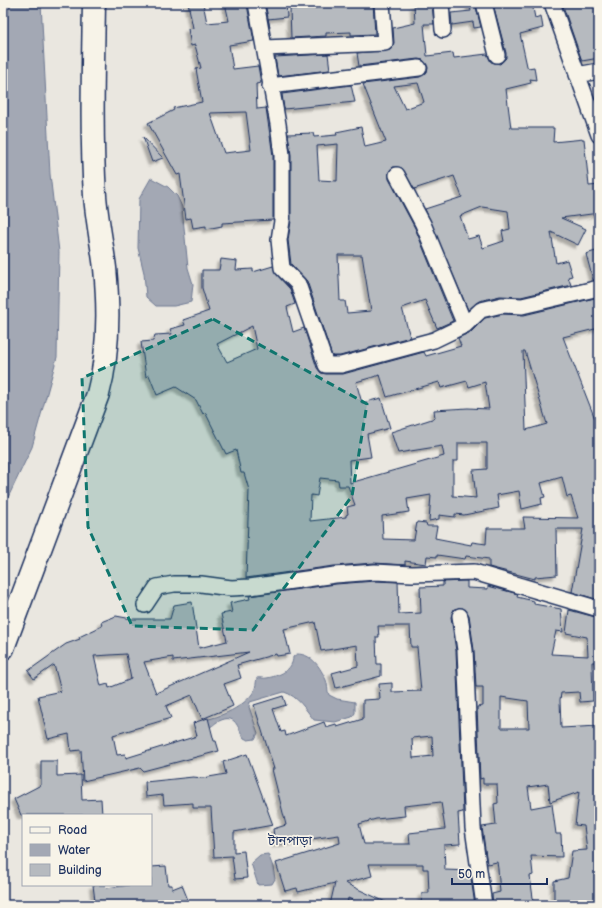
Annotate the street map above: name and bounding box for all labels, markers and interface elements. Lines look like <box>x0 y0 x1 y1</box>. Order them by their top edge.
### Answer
legend <box>22 814 152 886</box>
text: Road <box>58 823 87 838</box>
district label: টানপাড়া <box>267 833 312 849</box>
text: Water <box>58 843 90 858</box>
scale bar <box>452 860 547 886</box>
text: Building <box>58 863 102 878</box>
text: 50 m <box>458 867 485 882</box>

